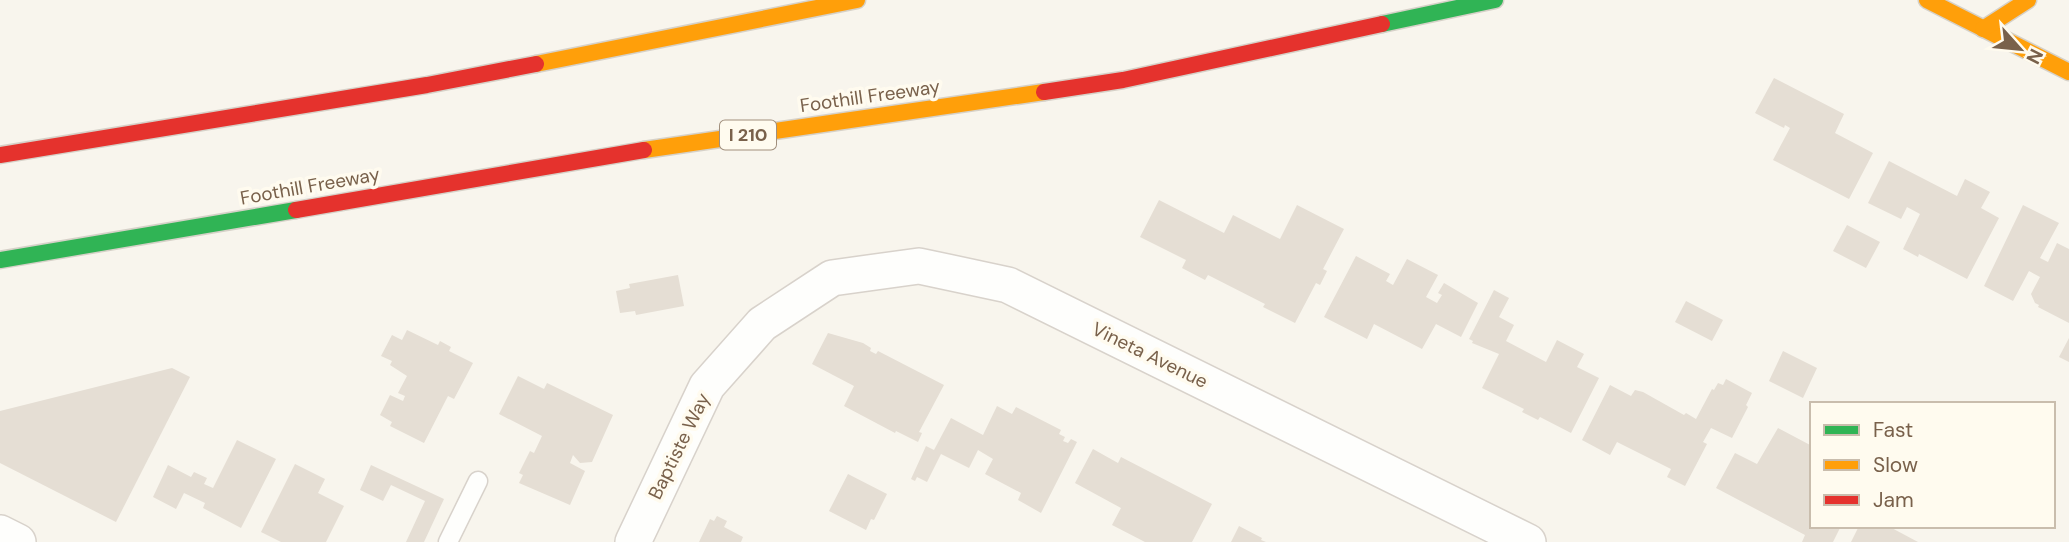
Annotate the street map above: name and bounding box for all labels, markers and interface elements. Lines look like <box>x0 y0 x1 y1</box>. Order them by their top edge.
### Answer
north arrow <box>1985 14 2055 84</box>
text: N <box>2020 45 2049 68</box>
street label: Foothill Freeway <box>798 74 942 118</box>
road number: I 210 <box>720 120 776 150</box>
street label: Foothill Freeway <box>238 161 382 211</box>
street label: Vineta Avenue <box>1088 316 1212 394</box>
street label: Baptiste Way <box>642 388 716 503</box>
legend <box>1810 402 2055 528</box>
text: Fast <box>1873 416 1913 444</box>
text: Slow <box>1873 451 1918 479</box>
text: Jam <box>1873 486 1914 514</box>

